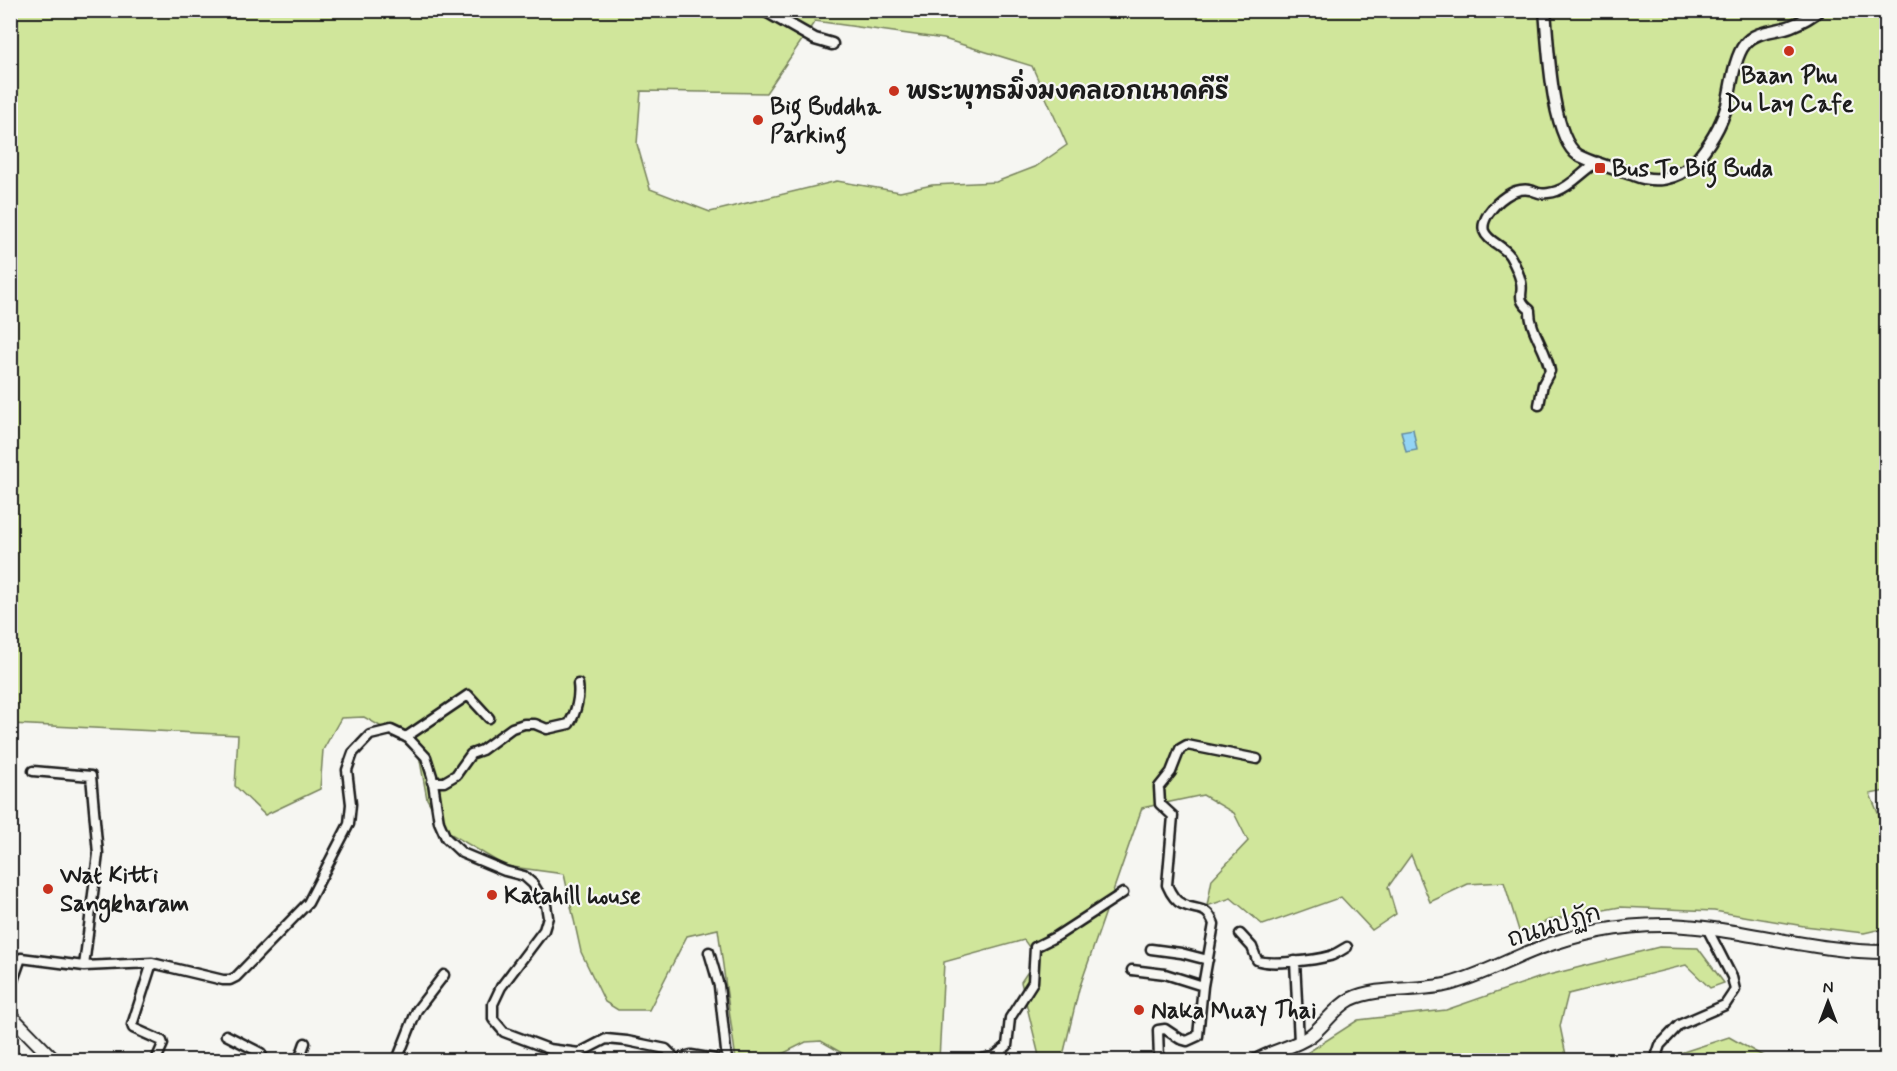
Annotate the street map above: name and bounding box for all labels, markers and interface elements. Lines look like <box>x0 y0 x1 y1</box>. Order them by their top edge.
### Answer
marker: Baan Phu Du Lay Cafe <box>1782 44 1796 58</box>
place label: Baan Phu Du Lay Cafe <box>1725 61 1854 120</box>
place label: พระพุทธมิ่งมงคลเอกเนาคคีรี <box>906 68 1229 109</box>
marker: พระพุทธมิ่งมงคลเอกเนาคคีรี <box>887 84 901 98</box>
place label: Big Buddha Parking <box>770 92 881 154</box>
marker: Big Buddha Parking <box>751 113 765 127</box>
place label: Bus To Big Buda <box>1612 154 1773 188</box>
marker: Bus To Big Buda <box>1593 161 1607 175</box>
place label: Wat Kitti Sangkharam <box>59 861 189 923</box>
place label: Katahill house <box>504 881 641 912</box>
marker: Wat Kitti Sangkharam <box>41 882 55 896</box>
marker: Katahill house <box>485 888 499 902</box>
street label: ถนนปฏัก <box>1504 898 1605 955</box>
north arrow <box>1798 972 1858 1032</box>
text: N <box>1823 978 1833 999</box>
place label: Naka Muay Thai <box>1151 996 1317 1027</box>
marker: Naka Muay Thai <box>1132 1003 1146 1017</box>

